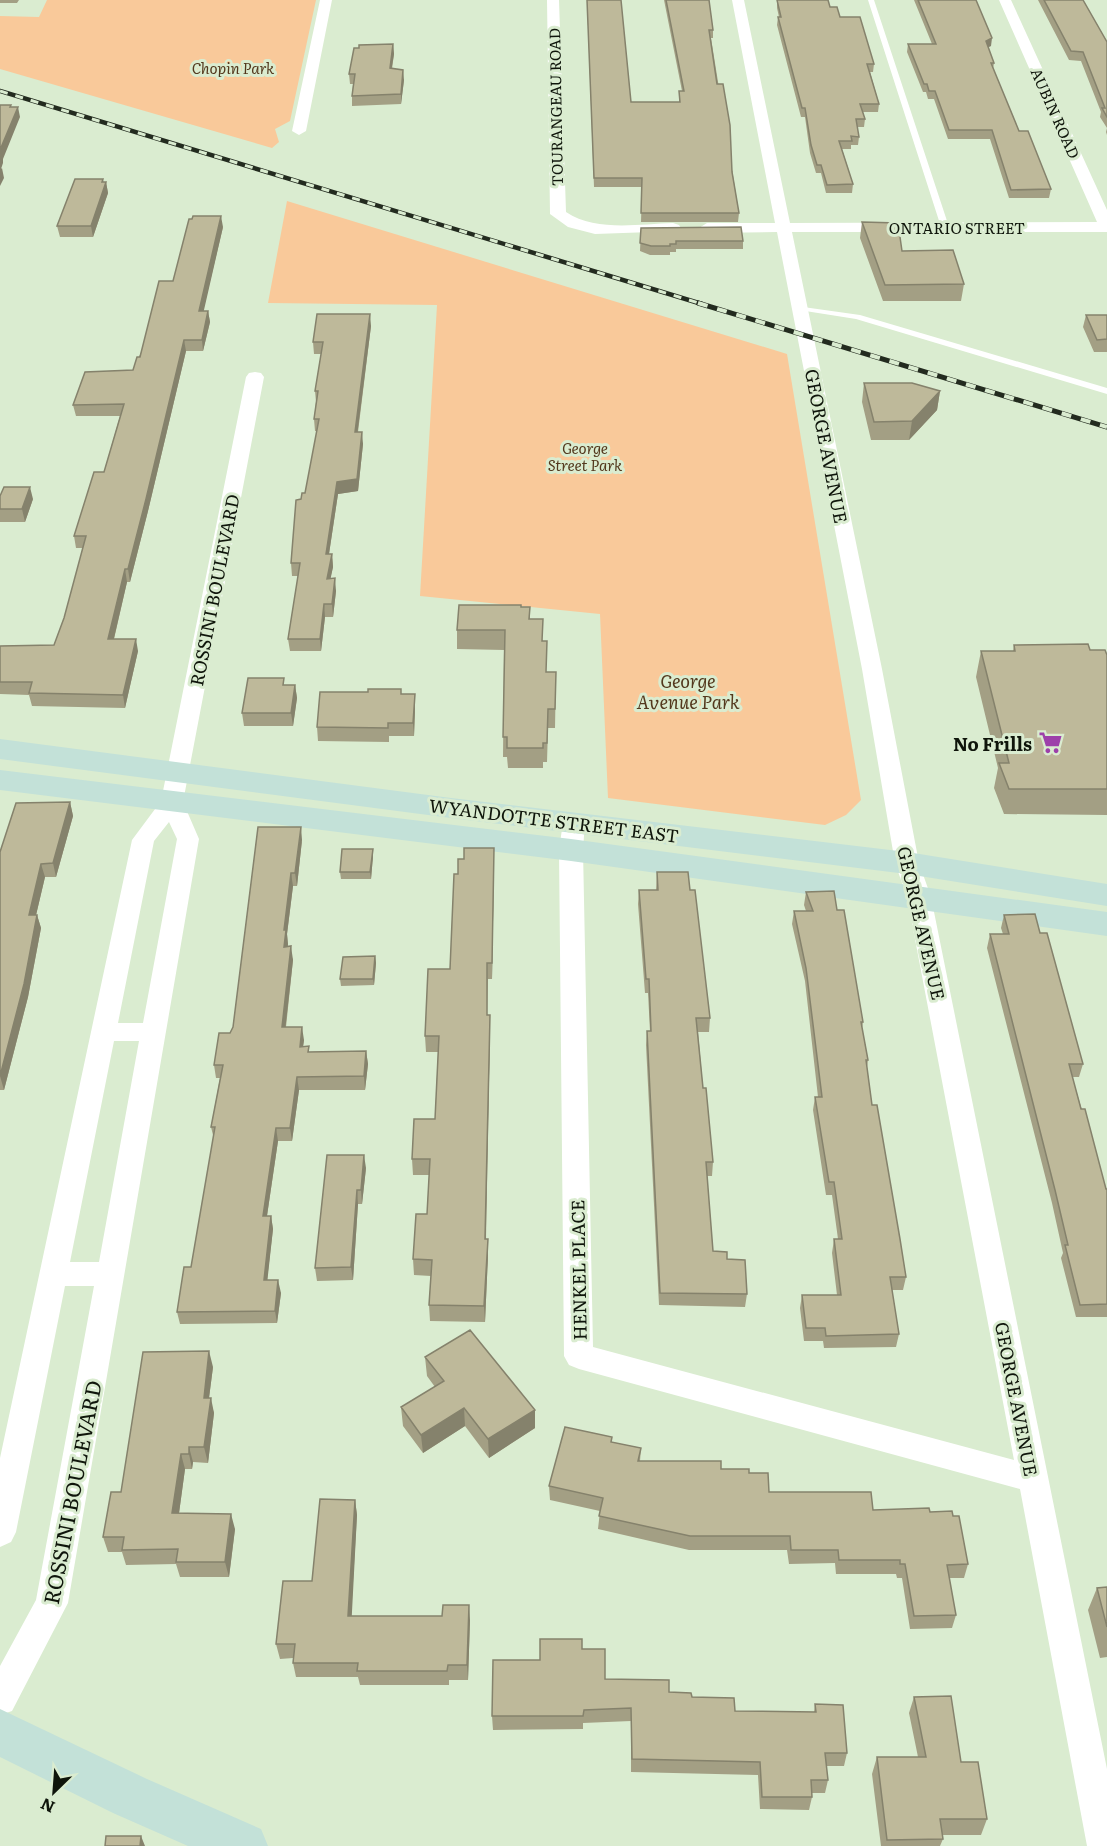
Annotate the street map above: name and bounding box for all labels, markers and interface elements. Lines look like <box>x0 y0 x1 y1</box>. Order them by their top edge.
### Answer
street label: TOURANGEAU ROAD <box>542 28 568 186</box>
park label: Chopin Park <box>192 56 275 79</box>
street label: AUBIN ROAD <box>1026 64 1086 162</box>
street label: ONTARIO STREET <box>889 216 1025 239</box>
street label: GEORGE AVENUE <box>799 366 855 526</box>
park label: George Street Park <box>548 436 623 476</box>
street label: ROSSINI BOULEVARD <box>182 492 246 688</box>
park label: George Avenue Park <box>636 667 740 715</box>
place label: No Frills <box>953 730 1032 757</box>
supermarket icon: No Frills <box>1037 730 1063 756</box>
street label: WYANDOTTE STREET EAST <box>427 791 681 849</box>
street label: GEORGE AVENUE <box>891 844 953 1002</box>
street label: HENKEL PLACE <box>563 1199 593 1341</box>
street label: GEORGE AVENUE <box>989 1319 1045 1479</box>
street label: ROSSINI BOULEVARD <box>34 1377 108 1607</box>
north arrow <box>24 1762 84 1822</box>
text: N <box>36 1793 58 1820</box>

